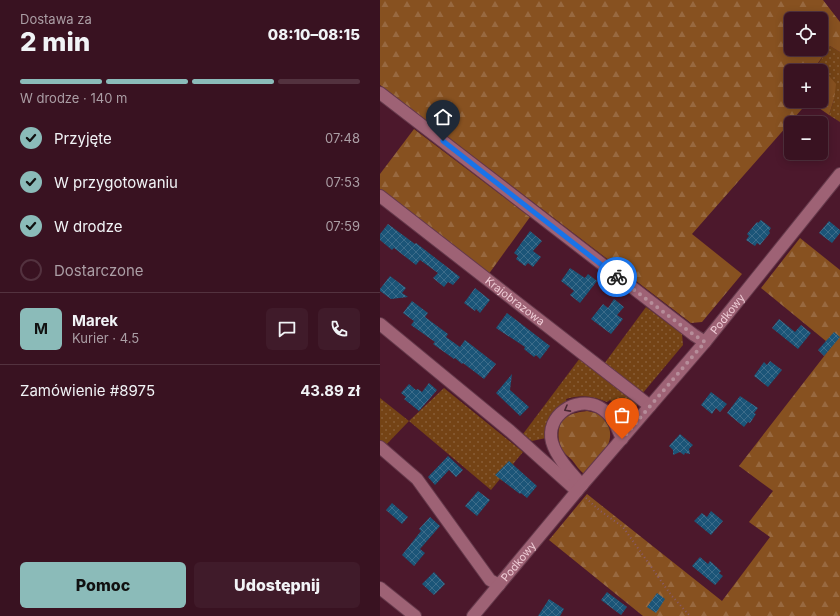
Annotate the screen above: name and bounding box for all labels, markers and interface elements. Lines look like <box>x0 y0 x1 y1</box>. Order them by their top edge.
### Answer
text: Dostawa za <box>20 11 92 27</box>
map controls <box>784 12 828 160</box>
button: locate <box>784 12 828 56</box>
text: 08:10–08:15 <box>268 25 360 44</box>
text: 2 min <box>20 26 90 57</box>
button: + <box>784 64 828 108</box>
text: W drodze · 140 m <box>20 90 127 106</box>
pin <box>426 100 460 141</box>
icon: home <box>432 106 454 128</box>
button: − <box>784 116 828 160</box>
icon: check <box>20 127 42 149</box>
text: Przyjęte <box>54 129 112 148</box>
text: 07:48 <box>325 130 360 146</box>
icon: check <box>20 171 42 193</box>
text: W przygotowaniu <box>54 173 178 192</box>
text: 07:53 <box>325 174 360 190</box>
icon: check <box>20 215 42 237</box>
text: W drodze <box>54 217 123 236</box>
text: 07:59 <box>325 218 360 234</box>
courier <box>597 257 637 297</box>
text: Dostarczone <box>54 261 144 280</box>
icon: bike <box>606 266 628 288</box>
street label: Krajobrazowa <box>482 273 548 329</box>
street label: Podkowy <box>707 291 748 337</box>
button: chat <box>266 308 308 350</box>
button: phone <box>318 308 360 350</box>
text: Marek <box>72 311 118 330</box>
text: M <box>34 319 48 338</box>
text: Kurier · 4.5 <box>72 330 139 346</box>
text: Zamówienie #8975 <box>20 381 155 400</box>
text: 43.89 zł <box>300 381 360 400</box>
pin <box>605 398 639 439</box>
one-way arrow <box>564 404 572 411</box>
icon: bag <box>611 404 633 426</box>
street label: Podkowy <box>498 539 539 584</box>
button: Pomoc <box>20 562 186 608</box>
button: Udostępnij <box>194 562 360 608</box>

